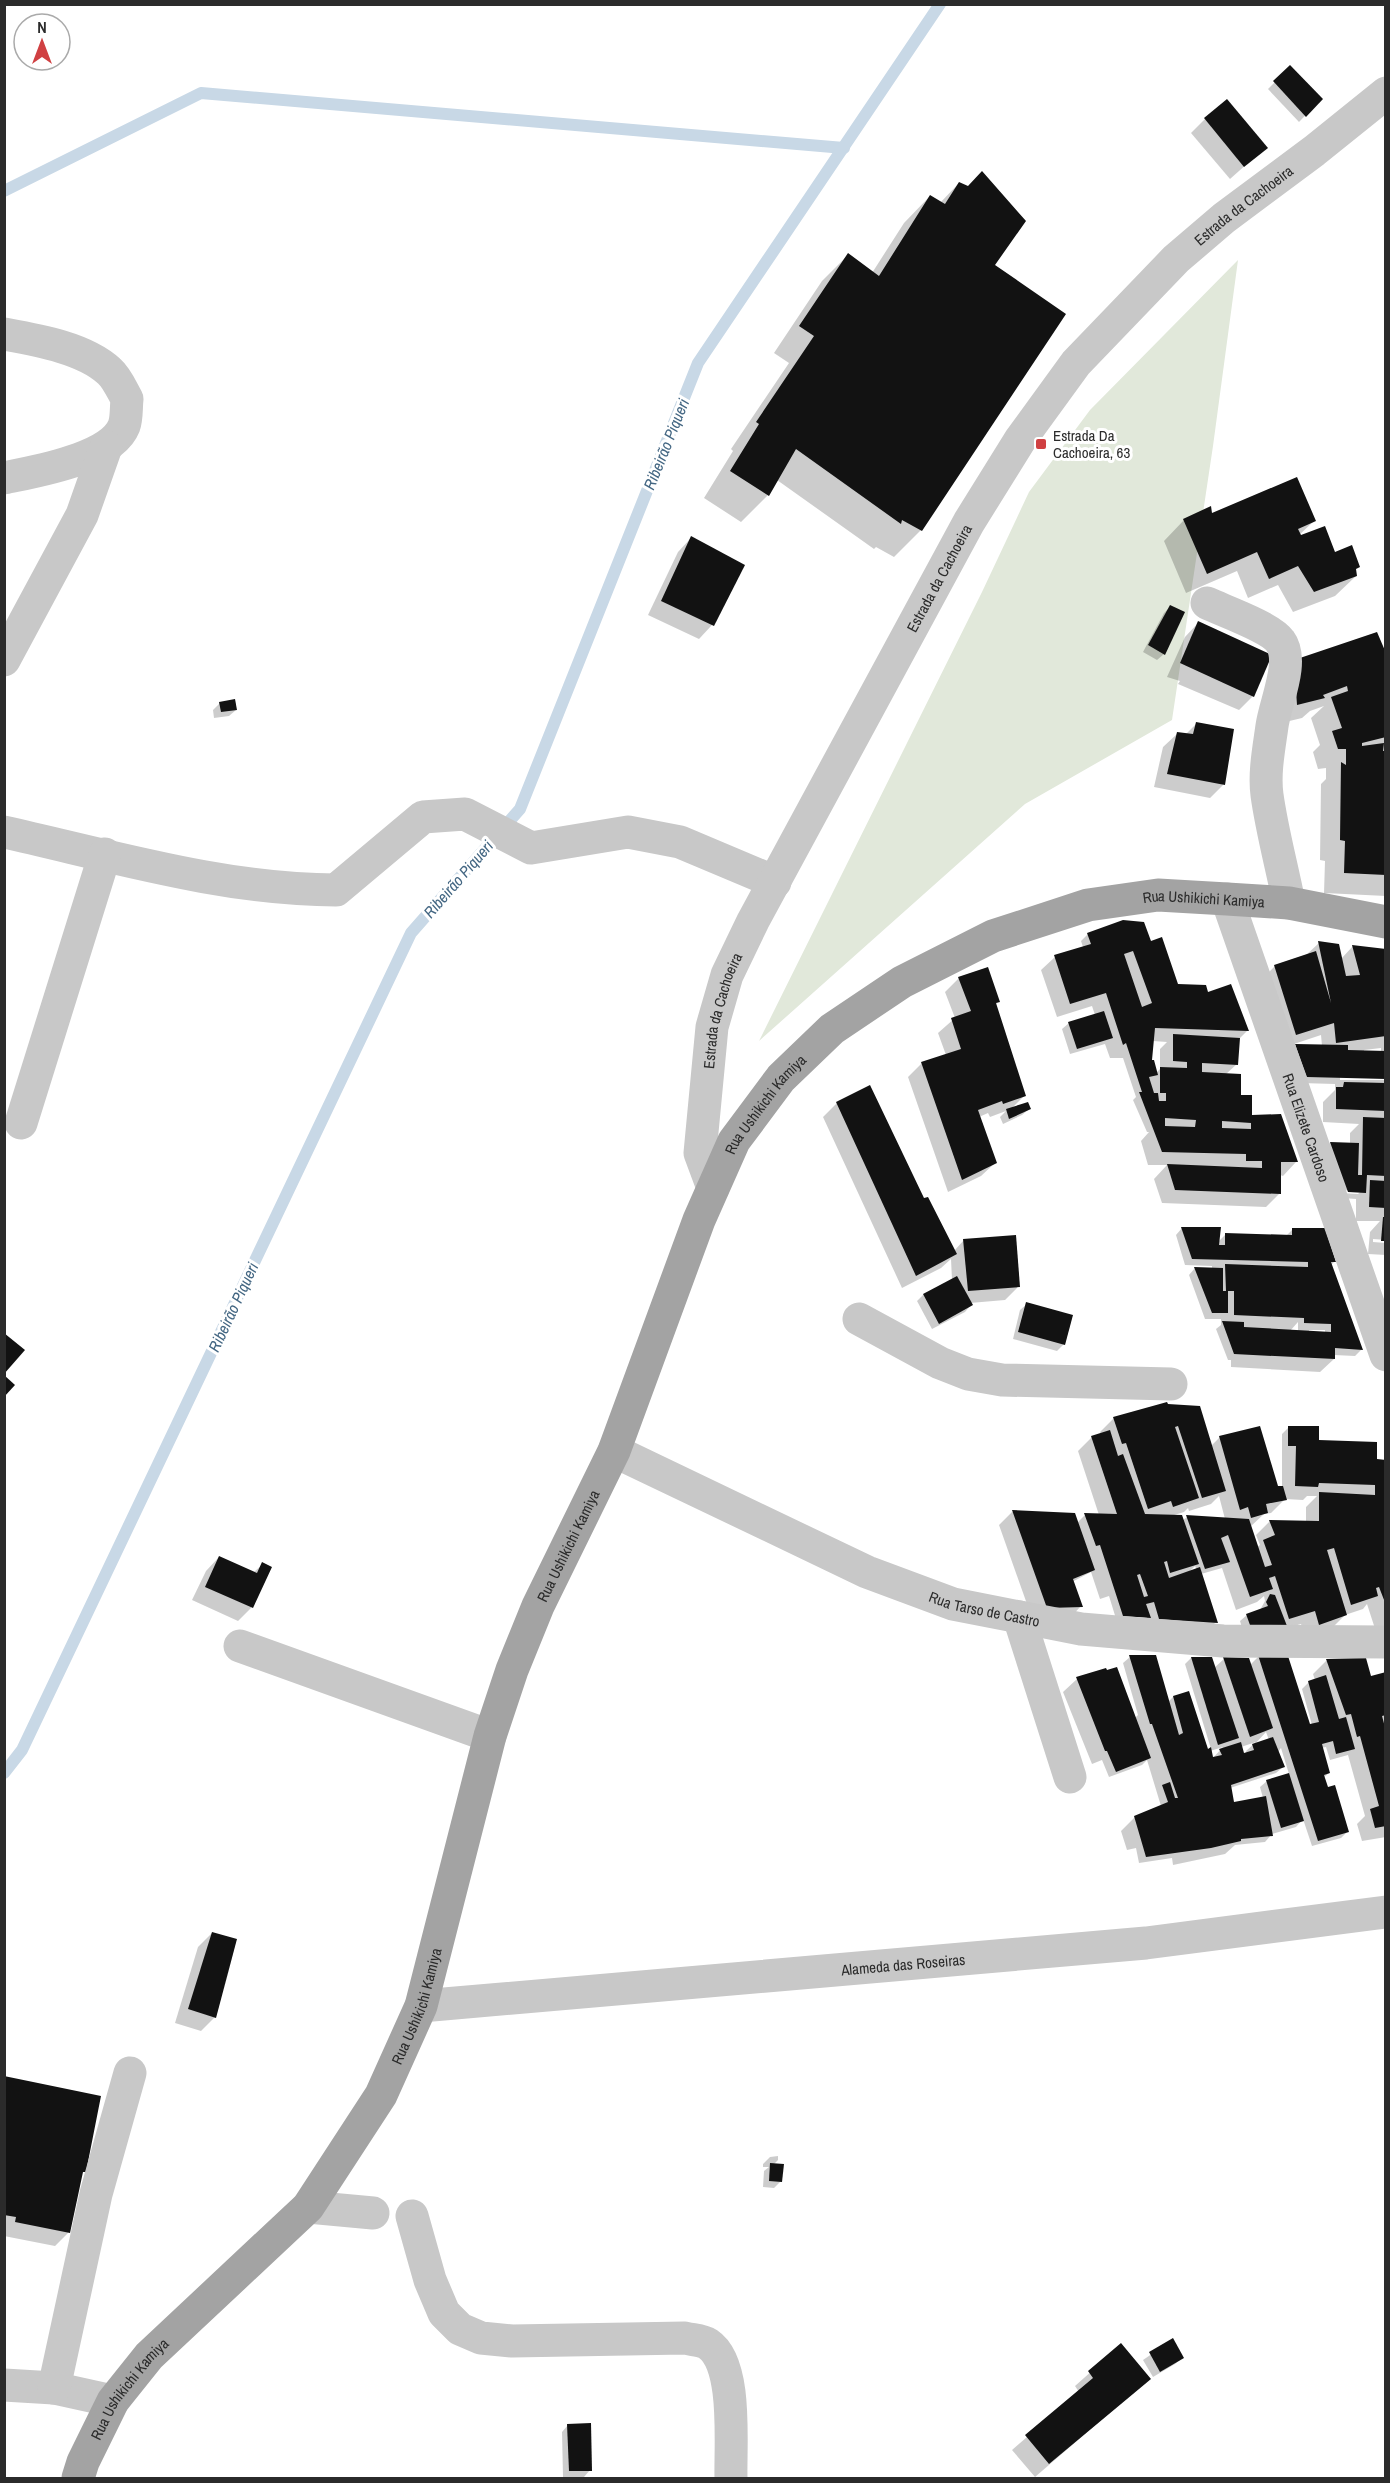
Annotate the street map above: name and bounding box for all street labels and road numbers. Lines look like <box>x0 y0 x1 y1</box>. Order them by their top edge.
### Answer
street label: Estrada da Cachoeira <box>1189 160 1297 250</box>
street label: Estrada da Cachoeira <box>901 520 977 636</box>
street label: Rua Ushikichi Kamiya <box>1141 885 1266 912</box>
street label: Estrada da Cachoeira <box>698 949 747 1070</box>
street label: Rua Ushikichi Kamiya <box>719 1049 810 1157</box>
street label: Rua Elizete Cardoso <box>1278 1070 1335 1185</box>
street label: Rua Ushikichi Kamiya <box>531 1486 604 1605</box>
street label: Rua Tarso de Castro <box>926 1586 1042 1631</box>
street label: Rua Ushikichi Kamiya <box>386 1945 446 2068</box>
street label: Alameda das Roseiras <box>839 1948 966 1980</box>
street label: Rua Ushikichi Kamiya <box>85 2333 173 2443</box>

